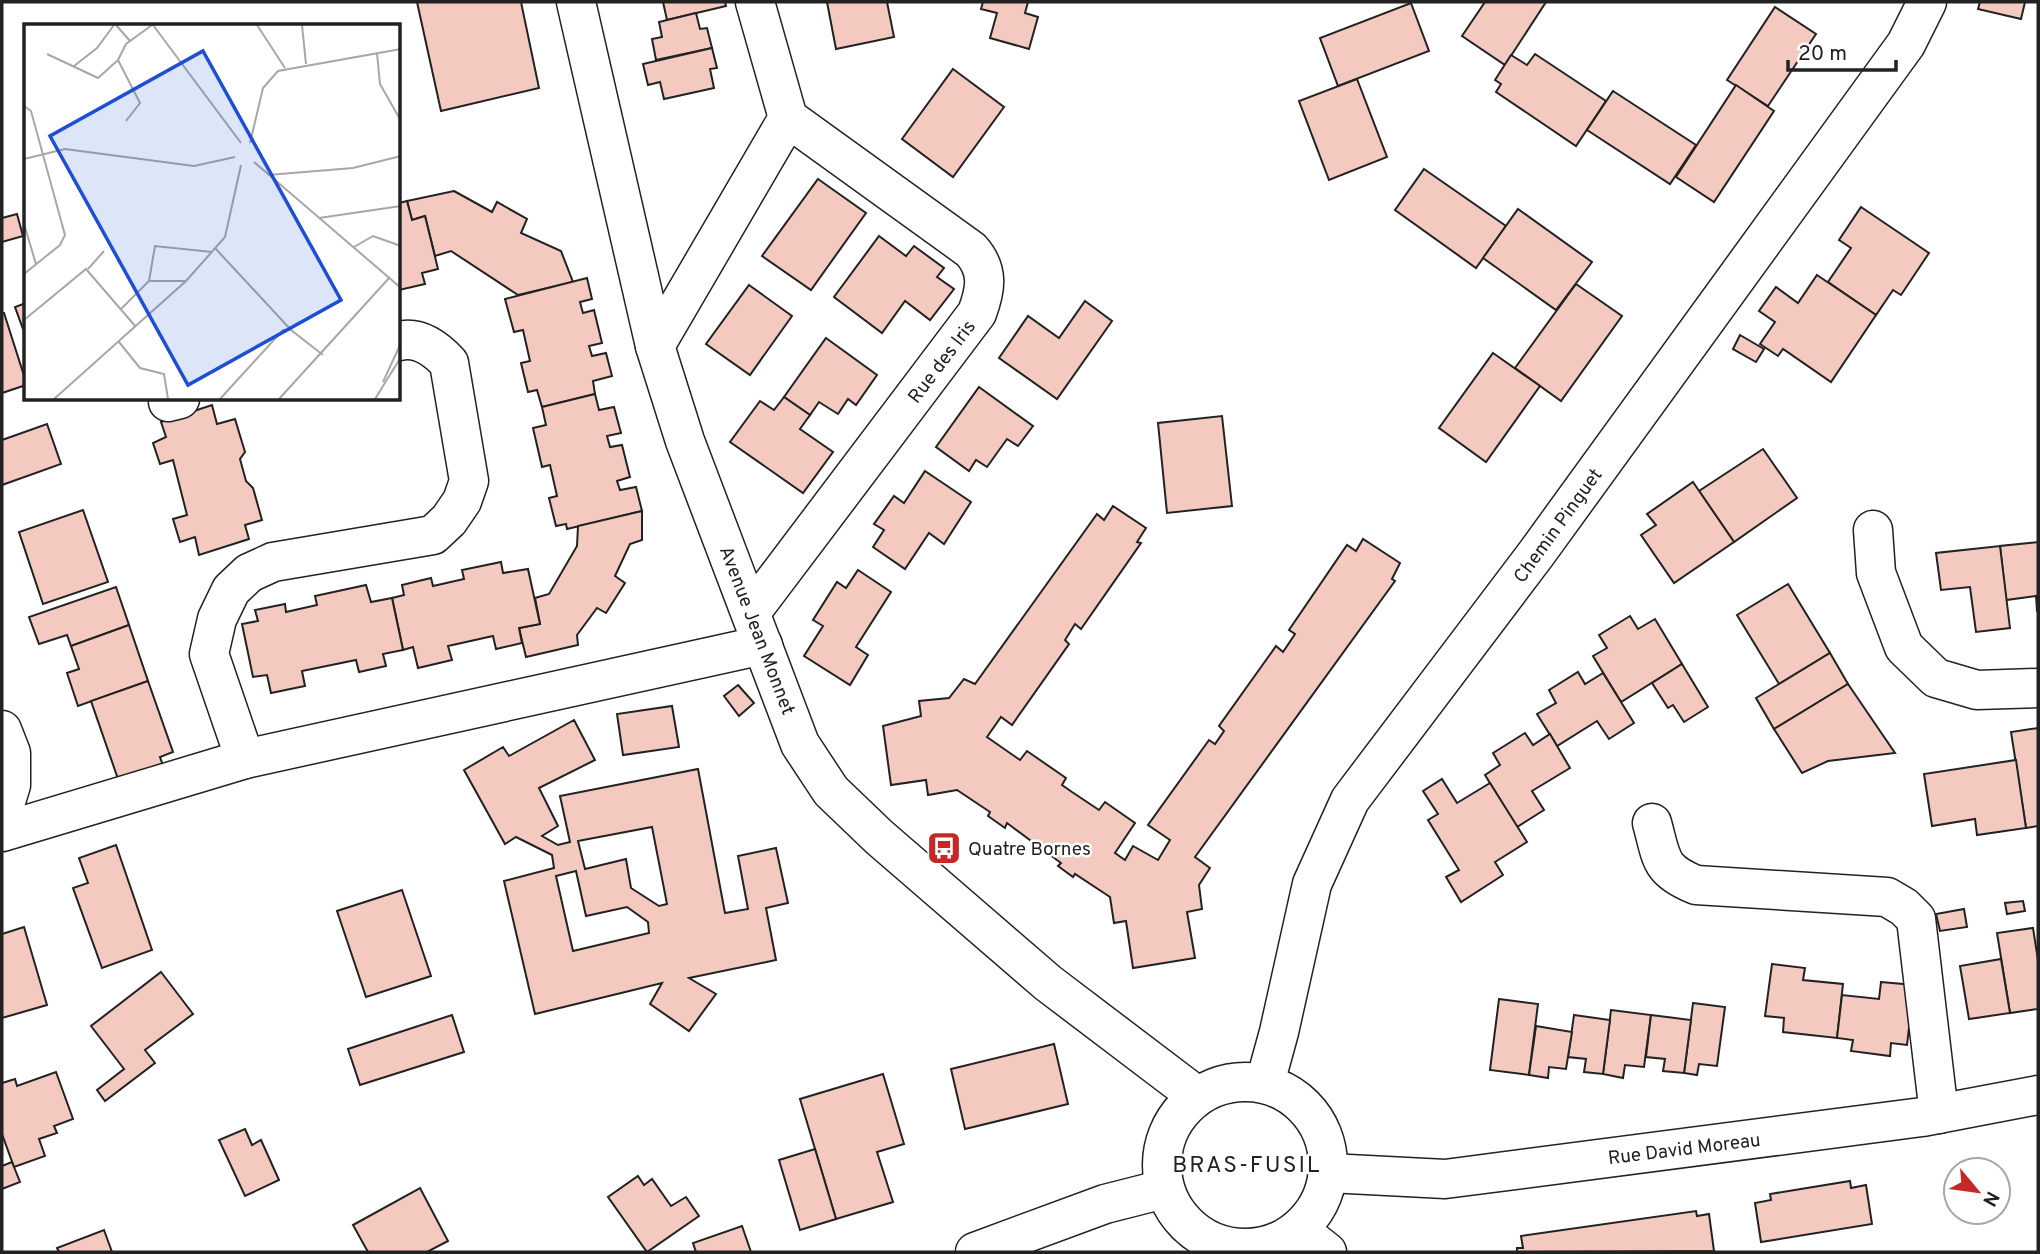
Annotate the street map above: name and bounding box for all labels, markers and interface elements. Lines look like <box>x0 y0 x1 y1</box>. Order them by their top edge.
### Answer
inset map <box>24 24 401 401</box>
scale bar <box>1788 28 1896 72</box>
text: 20 m <box>1798 41 1847 68</box>
street label: Rue des Iris <box>903 316 982 409</box>
street label: Chemin Pinguet <box>1509 464 1608 588</box>
street label: Avenue Jean Monnet <box>713 543 799 719</box>
bus stop icon: Quatre Bornes <box>925 829 963 867</box>
place label: Quatre Bornes <box>968 838 1091 862</box>
street label: Rue David Moreau <box>1607 1129 1762 1171</box>
district label: BRAS-FUSIL <box>1172 1152 1322 1181</box>
north arrow <box>1942 1156 2012 1226</box>
text: N <box>1976 1186 2004 1210</box>

